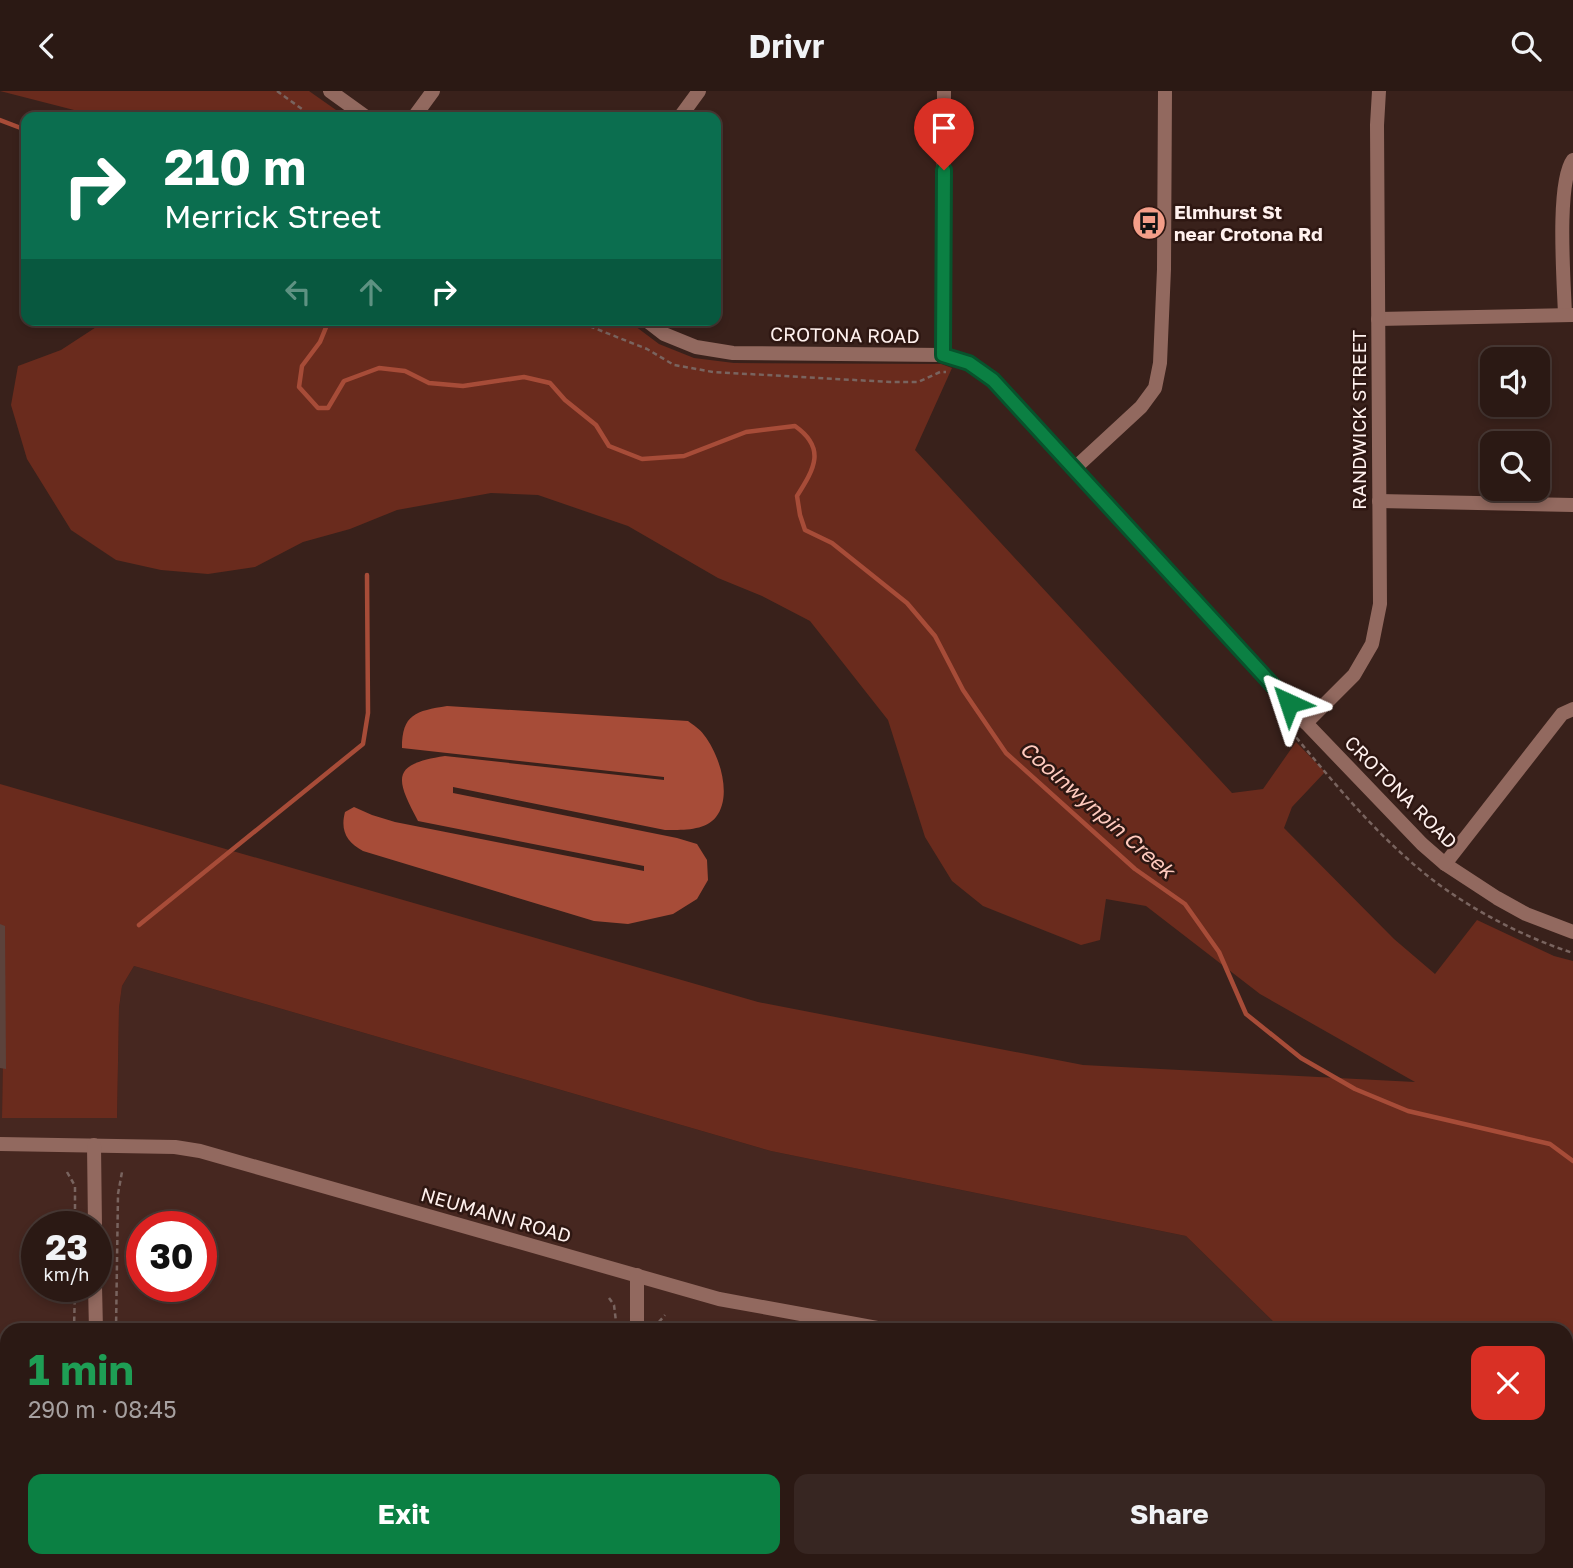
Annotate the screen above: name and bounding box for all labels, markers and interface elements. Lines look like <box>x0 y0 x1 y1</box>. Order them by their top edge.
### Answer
icon: back <box>28 27 66 65</box>
text: Drivr <box>749 27 824 65</box>
icon: search <box>1507 27 1545 65</box>
pin <box>914 98 974 170</box>
icon: arrive <box>925 109 963 147</box>
text: 210 m <box>164 137 306 196</box>
icon: right <box>49 140 140 231</box>
text: Merrick Street <box>164 197 382 235</box>
place label: Elmhurst St near Crotona Rd <box>1174 200 1323 245</box>
bus stop icon: Elmhurst St near Crotona Rd <box>1130 204 1168 242</box>
icon: left <box>279 273 317 311</box>
icon: ahead <box>352 273 390 311</box>
icon: right <box>425 273 463 311</box>
street label: CROTONA ROAD <box>770 322 920 347</box>
street label: RANDWICK STREET <box>1347 330 1370 510</box>
map controls <box>1480 347 1550 501</box>
button: sound <box>1480 347 1550 417</box>
button: search <box>1480 431 1550 501</box>
position arrow <box>1252 666 1326 740</box>
street label: CROTONA ROAD <box>1340 731 1462 853</box>
water label: Coolnwynpin Creek <box>1015 735 1182 885</box>
street label: NEUMANN ROAD <box>418 1182 574 1247</box>
speed limit sign: 30 <box>126 1211 217 1302</box>
text: 23 <box>45 1226 88 1268</box>
text: km/h <box>44 1263 89 1285</box>
text: 1 min <box>28 1344 134 1394</box>
button: close <box>1471 1346 1545 1420</box>
text: 290 m · 08:45 <box>28 1395 177 1423</box>
button: Exit <box>28 1474 780 1554</box>
button: Share <box>794 1474 1545 1554</box>

